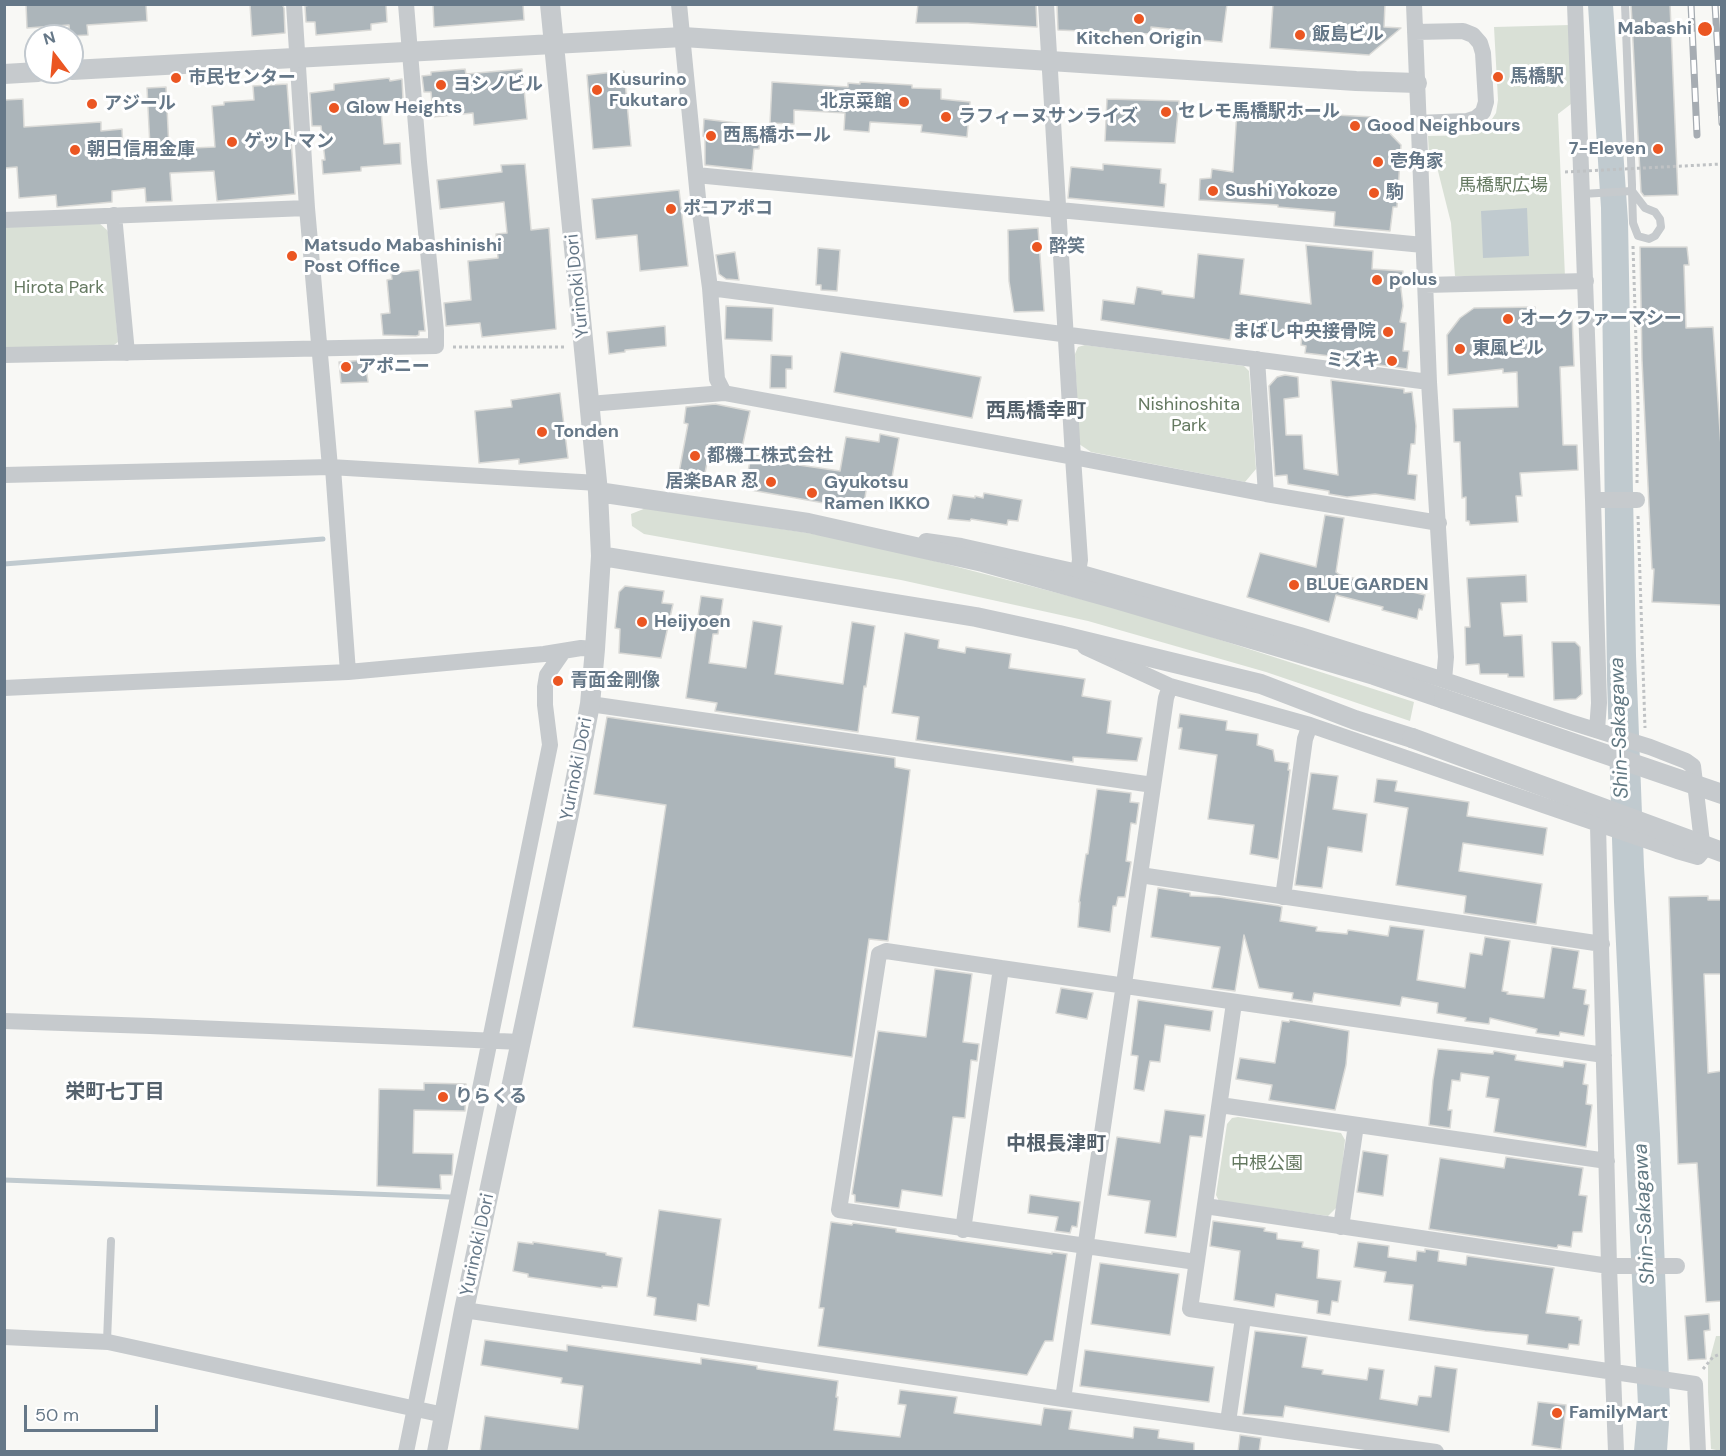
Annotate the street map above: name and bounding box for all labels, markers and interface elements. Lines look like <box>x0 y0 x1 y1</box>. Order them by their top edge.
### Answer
marker: Kitchen Origin <box>1132 12 1146 26</box>
place label: Mabashi <box>1618 18 1692 40</box>
marker: Mabashi <box>1696 20 1714 38</box>
north arrow <box>24 24 84 84</box>
place label: 飯島ビル <box>1312 24 1384 46</box>
text: N <box>41 26 58 50</box>
place label: Kitchen Origin <box>1076 28 1202 50</box>
marker: 飯島ビル <box>1293 28 1307 42</box>
place label: 馬橋駅 <box>1510 66 1564 88</box>
place label: 市民センター <box>188 67 296 89</box>
place label: Kusurino Fukutaro <box>609 69 688 112</box>
marker: 馬橋駅 <box>1491 70 1505 84</box>
marker: 市民センター <box>169 71 183 85</box>
place label: ヨシノビル <box>453 74 543 96</box>
marker: ヨシノビル <box>434 78 448 92</box>
marker: Kusurino Fukutaro <box>590 83 604 97</box>
place label: 北京菜館 <box>820 91 892 113</box>
place label: アジール <box>104 93 176 115</box>
marker: 北京菜館 <box>897 95 911 109</box>
marker: アジール <box>85 97 99 111</box>
place label: Glow Heights <box>346 97 462 119</box>
marker: Glow Heights <box>327 101 341 115</box>
place label: セレモ馬橋駅ホール <box>1178 101 1340 123</box>
marker: セレモ馬橋駅ホール <box>1159 105 1173 119</box>
place label: ラフィーヌサンライズ <box>958 106 1138 128</box>
marker: ラフィーヌサンライズ <box>939 110 953 124</box>
place label: Good Neighbours <box>1367 115 1521 137</box>
marker: Good Neighbours <box>1348 119 1362 133</box>
place label: 西馬橋ホール <box>723 125 831 147</box>
marker: 西馬橋ホール <box>704 129 718 143</box>
place label: ゲットマン <box>244 131 334 153</box>
marker: ゲットマン <box>225 135 239 149</box>
place label: 7-Eleven <box>1569 138 1646 160</box>
place label: 朝日信用金庫 <box>87 139 195 161</box>
marker: 7-Eleven <box>1651 142 1665 156</box>
marker: 朝日信用金庫 <box>68 143 82 157</box>
place label: 壱角家 <box>1390 151 1444 173</box>
marker: 壱角家 <box>1371 155 1385 169</box>
park label: 馬橋駅広場 <box>1458 175 1548 197</box>
place label: Sushi Yokoze <box>1225 180 1338 202</box>
place label: 駒 <box>1386 182 1404 204</box>
marker: Sushi Yokoze <box>1206 184 1220 198</box>
marker: 駒 <box>1367 186 1381 200</box>
place label: ポコアポコ <box>683 198 773 220</box>
marker: ポコアポコ <box>664 202 678 216</box>
street label: Yurinoki Dori <box>562 233 594 339</box>
place label: Matsudo Mabashinishi Post Office <box>304 235 502 278</box>
place label: 酔笑 <box>1049 236 1085 258</box>
marker: 酔笑 <box>1030 240 1044 254</box>
marker: Matsudo Mabashinishi Post Office <box>285 249 299 263</box>
place label: polus <box>1389 269 1437 291</box>
marker: polus <box>1370 273 1384 287</box>
park label: Hirota Park <box>14 277 104 299</box>
place label: オークファーマシー <box>1520 308 1682 330</box>
marker: オークファーマシー <box>1501 312 1515 326</box>
place label: まばし中央接骨院 <box>1232 321 1376 343</box>
marker: まばし中央接骨院 <box>1381 325 1395 339</box>
place label: 東風ビル <box>1472 338 1544 360</box>
marker: 東風ビル <box>1453 342 1467 356</box>
place label: ミズキ <box>1326 350 1380 372</box>
marker: ミズキ <box>1385 354 1399 368</box>
place label: アポニー <box>358 356 430 378</box>
marker: アポニー <box>339 360 353 374</box>
park label: Nishinoshita Park <box>1138 394 1240 436</box>
district label: 西馬橋幸町 <box>986 400 1086 424</box>
place label: Tonden <box>554 421 619 443</box>
marker: Tonden <box>535 425 549 439</box>
place label: 都機工株式会社 <box>707 445 833 467</box>
marker: 都機工株式会社 <box>688 449 702 463</box>
place label: 居楽BAR 忍 <box>665 471 759 493</box>
place label: Gyukotsu Ramen IKKO <box>824 472 930 514</box>
marker: 居楽BAR 忍 <box>764 475 778 489</box>
marker: Gyukotsu Ramen IKKO <box>805 486 819 500</box>
place label: BLUE GARDEN <box>1306 574 1429 596</box>
marker: BLUE GARDEN <box>1287 578 1301 592</box>
place label: Heijyoen <box>654 611 731 633</box>
marker: Heijyoen <box>635 615 649 629</box>
water label: Shin-Sakagawa <box>1606 657 1634 799</box>
place label: 青面金剛像 <box>570 670 660 692</box>
marker: 青面金剛像 <box>551 674 565 688</box>
street label: Yurinoki Dori <box>556 716 598 822</box>
district label: 栄町七丁目 <box>65 1081 165 1105</box>
place label: りらくる <box>455 1086 527 1108</box>
marker: りらくる <box>436 1090 450 1104</box>
district label: 中根長津町 <box>1006 1133 1106 1157</box>
water label: Shin-Sakagawa <box>1629 1143 1661 1285</box>
park label: 中根公園 <box>1231 1153 1303 1175</box>
street label: Yurinoki Dori <box>457 1192 499 1298</box>
scale bar <box>27 1393 160 1431</box>
place label: FamilyMart <box>1569 1402 1668 1424</box>
text: 50 m <box>35 1403 79 1427</box>
marker: FamilyMart <box>1550 1406 1564 1420</box>

